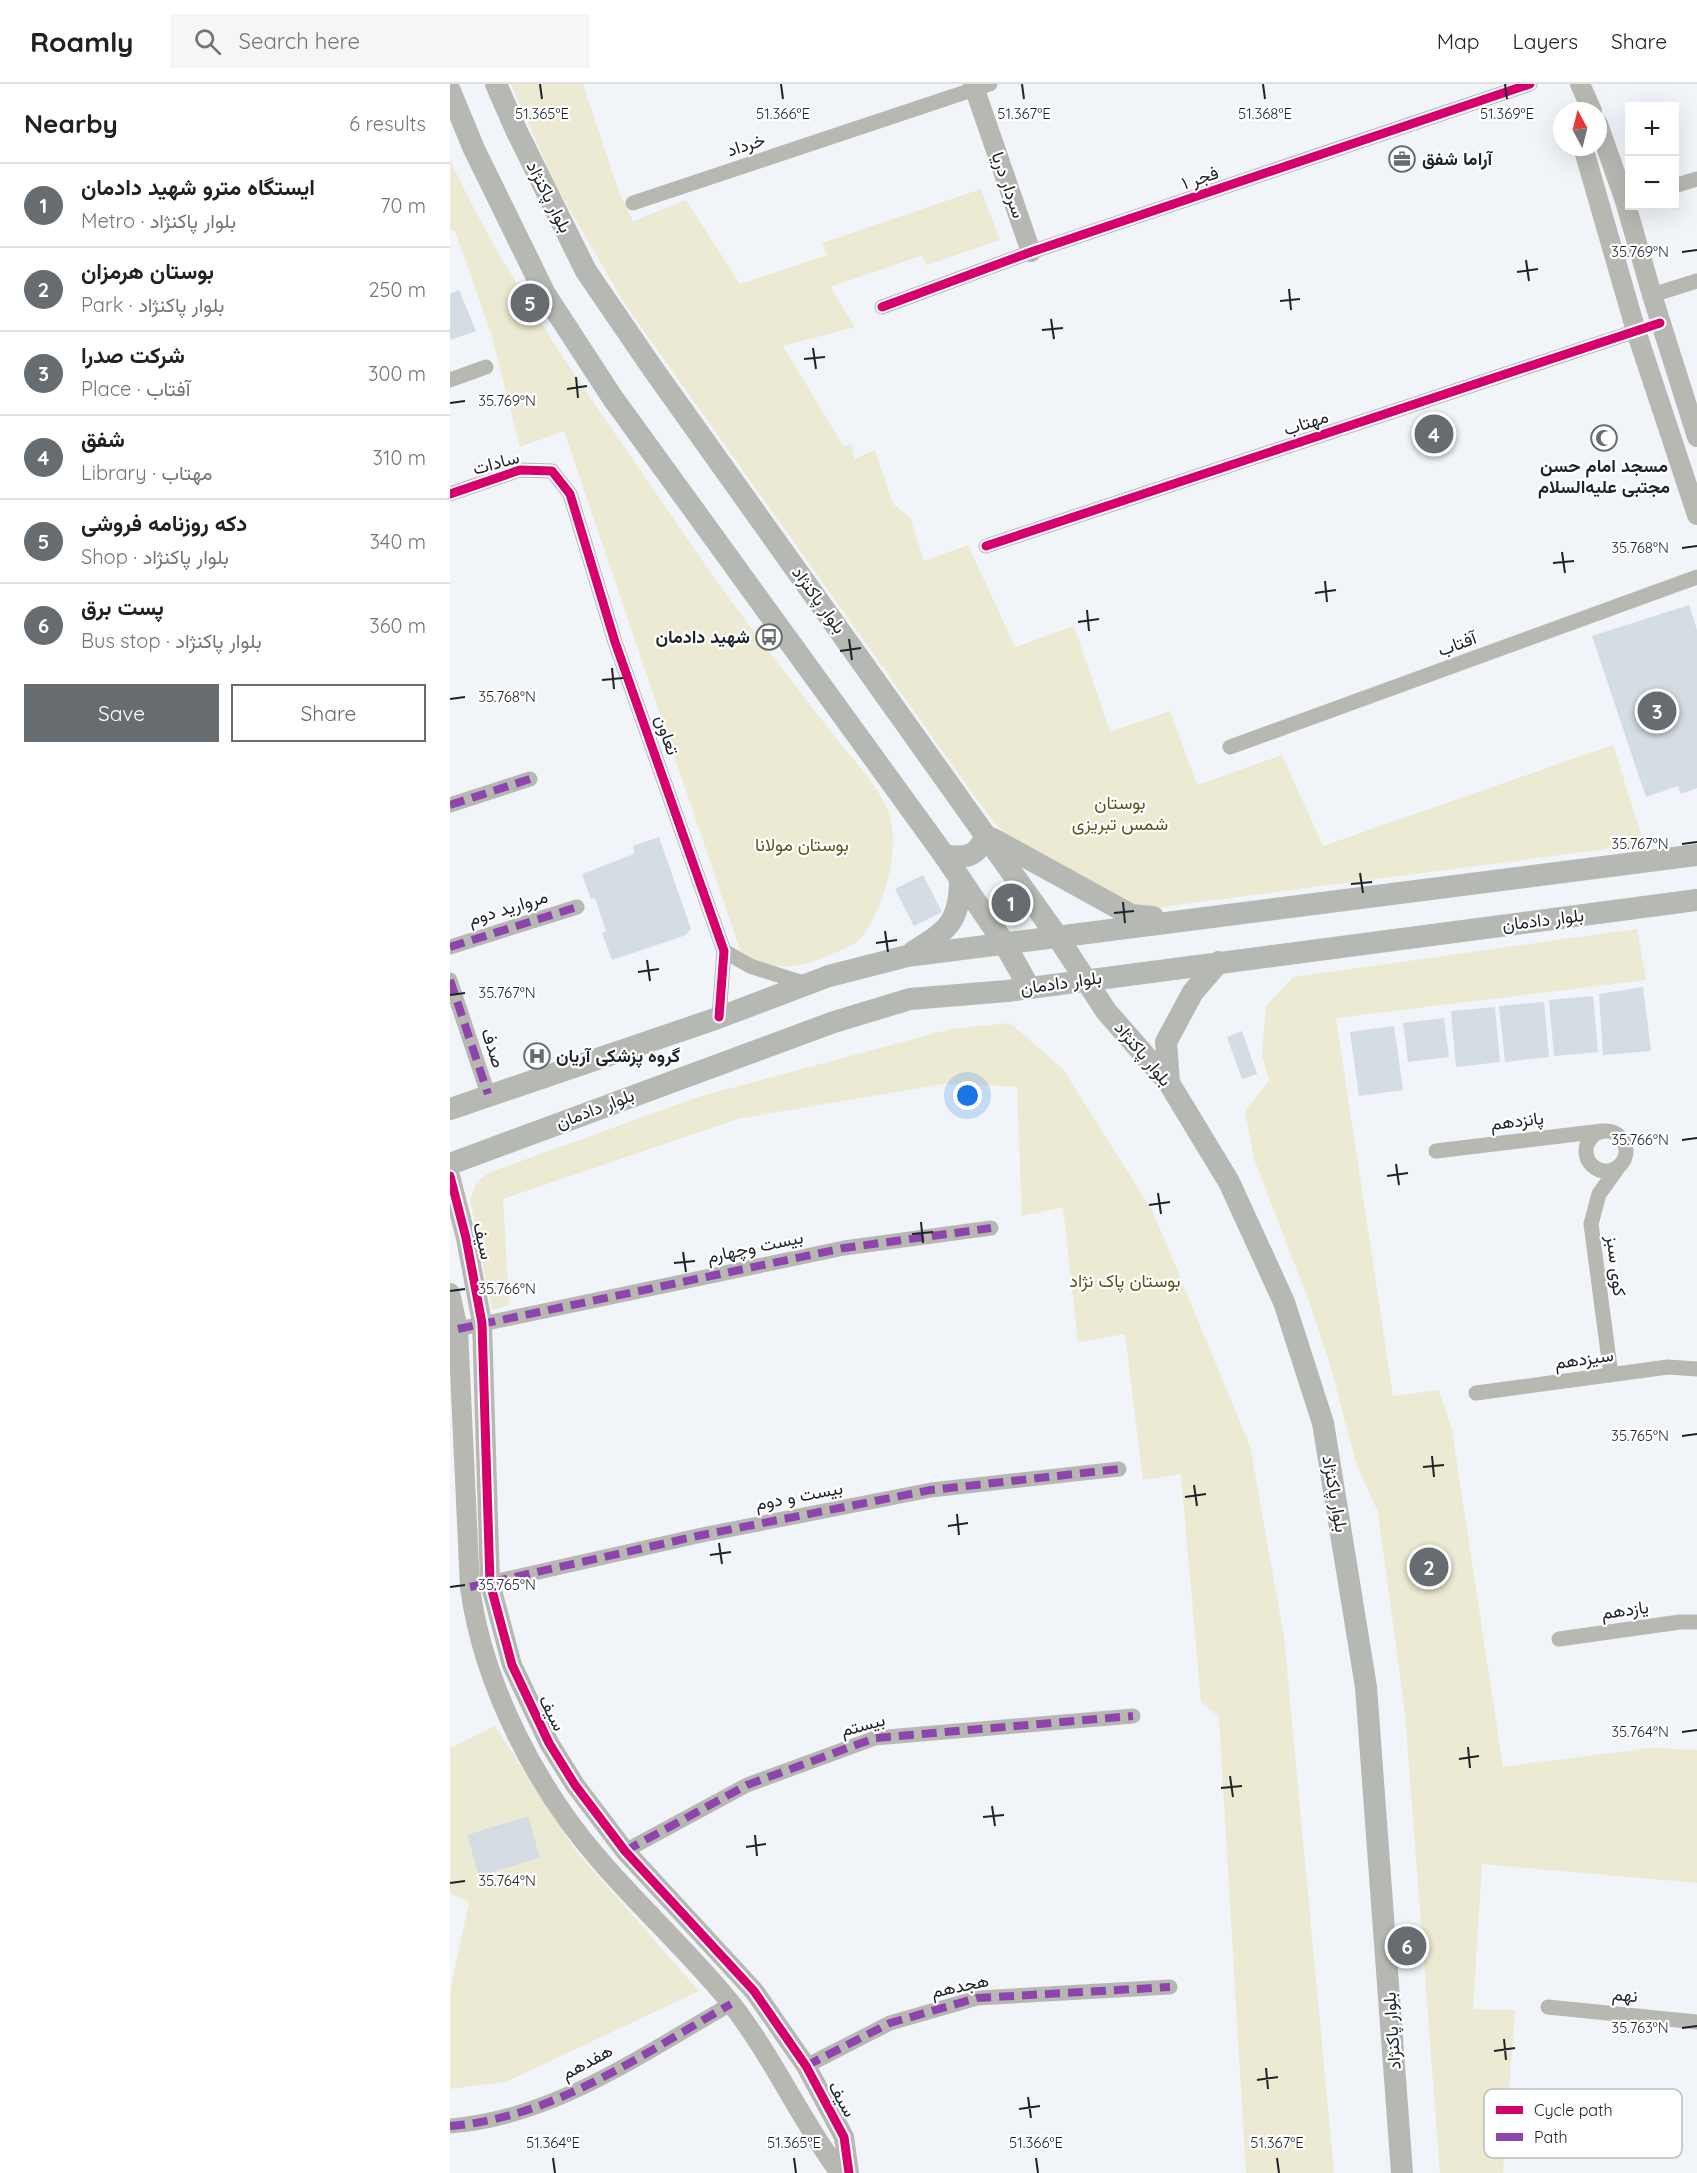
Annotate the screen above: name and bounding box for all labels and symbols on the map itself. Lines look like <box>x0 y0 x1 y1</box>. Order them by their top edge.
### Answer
north arrow <box>1553 102 1607 156</box>
text: 51.365°E <box>515 104 569 123</box>
text: 51.366°E <box>756 104 810 123</box>
text: 51.367°E <box>997 104 1051 123</box>
text: 51.368°E <box>1238 104 1292 123</box>
text: 51.369°E <box>1480 104 1534 123</box>
street label: خرداد <box>724 128 768 161</box>
office icon: آراما شفق <box>1387 144 1417 174</box>
place label: آراما شفق <box>1422 147 1494 170</box>
street label: سردار دریا <box>986 149 1031 221</box>
street label: بلوار پاکنژاد <box>521 157 577 237</box>
street label: فجر ۱ <box>1178 161 1221 195</box>
text: 35.769°N <box>1611 242 1669 261</box>
pin: 5 <box>510 280 550 326</box>
text: 35.769°N <box>478 391 536 410</box>
street label: مهتاب <box>1280 404 1331 441</box>
pin: 4 <box>1414 412 1454 456</box>
mosque icon: مسجد امام حسن مجتبی علیه‌السلام <box>1589 423 1619 453</box>
street label: سادات <box>470 445 522 480</box>
place label: مسجد امام حسن مجتبی علیه‌السلام <box>1538 454 1670 499</box>
text: 35.768°N <box>1611 538 1669 557</box>
street label: بلوار پاکنژاد <box>786 562 852 638</box>
bus stop icon: شهید دادمان <box>754 622 784 652</box>
place label: شهید دادمان <box>655 625 750 648</box>
street label: آفتاب <box>1434 625 1481 661</box>
text: 35.768°N <box>478 687 536 706</box>
pin: 3 <box>1638 688 1676 734</box>
street label: تعاون <box>650 712 685 758</box>
park label: بوستان شمس تبریزی <box>1072 791 1168 835</box>
park label: بوستان مولانا <box>755 833 849 856</box>
text: 35.767°N <box>1611 834 1669 853</box>
pin: 1 <box>992 880 1030 926</box>
street label: مروارید دوم <box>465 885 551 931</box>
street label: بلوار دادمان <box>1501 903 1585 936</box>
street label: بلوار دادمان <box>1019 965 1103 1000</box>
text: 35.767°N <box>478 983 536 1002</box>
street label: بلوار پاکنژاد <box>1109 1017 1177 1091</box>
street label: صدف <box>476 1025 511 1071</box>
hospital icon: گروه پزشکی آریان <box>522 1041 552 1071</box>
place label: گروه پزشکی آریان <box>556 1044 680 1068</box>
your location <box>953 1081 982 1110</box>
street label: بلوار دادمان <box>552 1083 637 1134</box>
street label: پانزدهم <box>1489 1106 1545 1136</box>
text: 35.766°N <box>1611 1130 1669 1149</box>
street label: سیف <box>468 1220 499 1262</box>
street label: بیست وچهارم <box>705 1225 805 1269</box>
street label: کوی سبز <box>1601 1233 1632 1298</box>
park label: بوستان پاک نژاد <box>1069 1269 1181 1293</box>
text: 35.766°N <box>478 1279 536 1298</box>
street label: سیزدهم <box>1553 1343 1615 1375</box>
text: 35.765°N <box>1611 1426 1669 1445</box>
street label: بلوار پاکنژاد <box>1316 1454 1354 1534</box>
street label: بیست و دوم <box>753 1476 845 1516</box>
pin: 2 <box>1410 1544 1448 1590</box>
text: 35.765°N <box>478 1575 536 1594</box>
street label: یازدهم <box>1600 1595 1650 1625</box>
street label: سیف <box>534 1691 571 1735</box>
street label: بیستم <box>838 1708 888 1742</box>
text: 35.764°N <box>1611 1722 1669 1741</box>
text: 35.764°N <box>478 1871 536 1890</box>
pin: 6 <box>1388 1924 1426 1968</box>
street label: هجدهم <box>929 1968 991 2004</box>
street label: نهم <box>1611 1982 1639 2008</box>
street label: بلوار پاکنژاد <box>1377 1991 1407 2071</box>
text: 35.763°N <box>1611 2018 1669 2037</box>
street label: هفدهم <box>557 2039 617 2085</box>
street label: سیف <box>823 2077 862 2121</box>
legend <box>1484 2089 1682 2158</box>
text: Cycle path <box>1534 2100 1613 2120</box>
text: Path <box>1534 2127 1568 2147</box>
text: 51.364°E <box>526 2133 580 2152</box>
text: 51.365°E <box>767 2133 821 2152</box>
text: 51.366°E <box>1009 2133 1063 2152</box>
text: 51.367°E <box>1250 2133 1304 2152</box>

